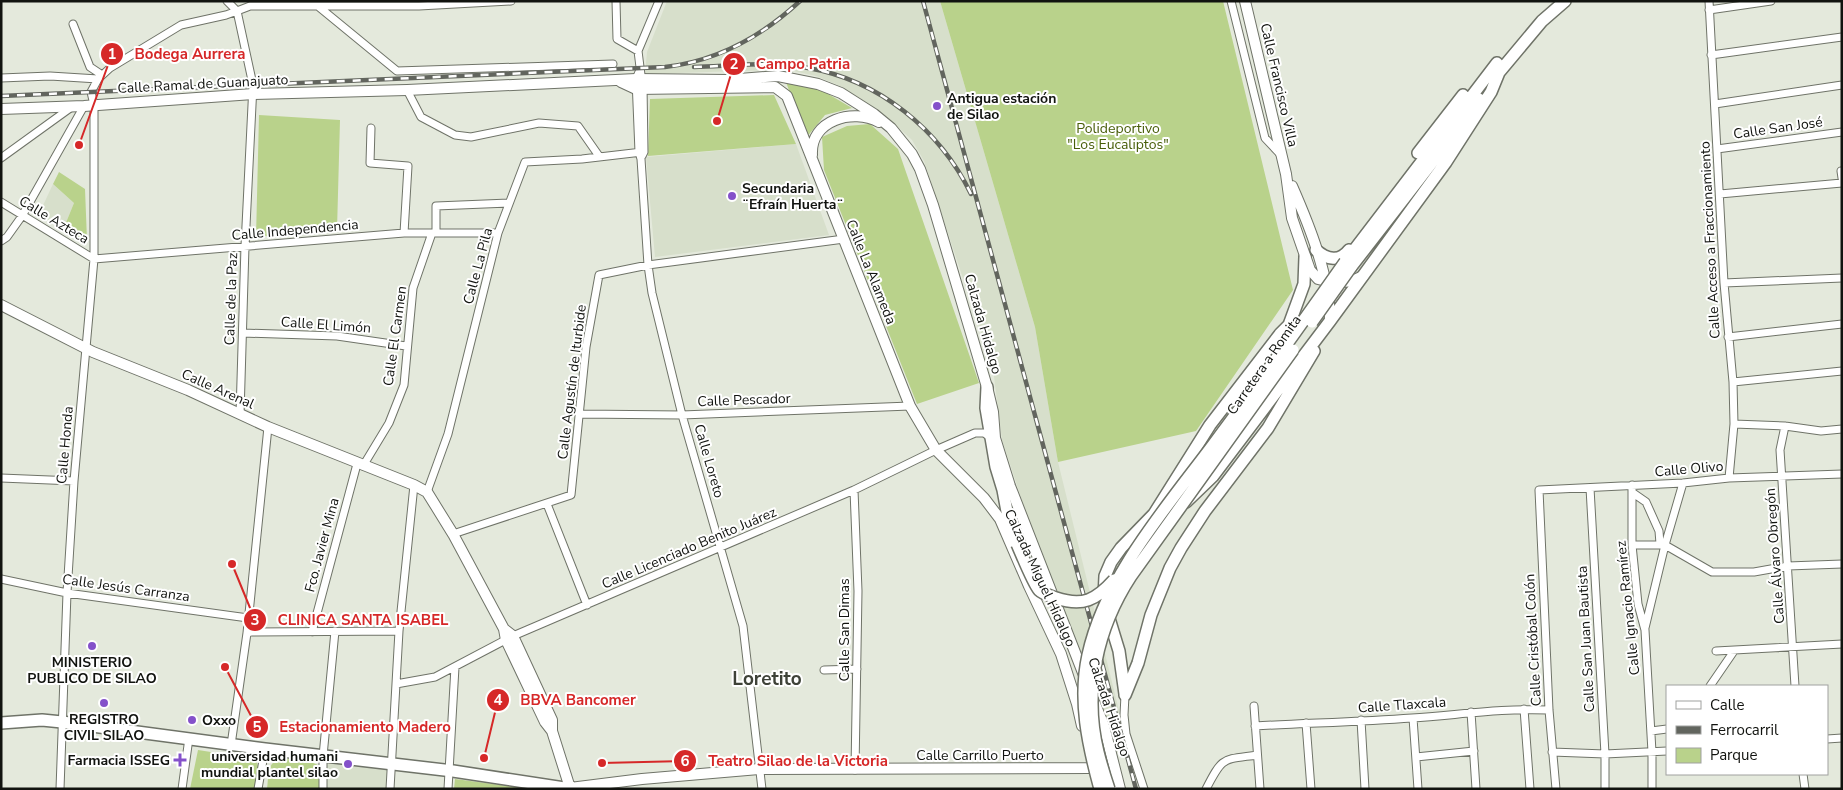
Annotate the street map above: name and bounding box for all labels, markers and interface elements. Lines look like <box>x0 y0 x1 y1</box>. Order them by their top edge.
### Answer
street label: Calle Francisco Villa <box>1256 21 1302 149</box>
callout: Bodega Aurrera <box>99 39 255 69</box>
text: 1 <box>107 44 117 64</box>
text: Bodega Aurrera <box>134 44 246 64</box>
callout: Campo Patria <box>721 49 860 79</box>
text: 2 <box>729 54 739 74</box>
text: Campo Patria <box>756 54 850 74</box>
street label: Calle Ramal de Guanajuato <box>117 70 289 98</box>
place label: Antigua estación de Silao <box>947 89 1056 124</box>
marker: Antigua estación de Silao <box>931 100 943 112</box>
street label: Calle San José <box>1732 112 1824 144</box>
park label: Polideportivo "Los Eucaliptos" <box>1067 119 1169 154</box>
street label: Calle Acceso a Fraccionamiento <box>1695 141 1725 339</box>
place label: Secundaria ¨Efraín Huerta¨ <box>742 179 843 214</box>
marker: Secundaria ¨Efraín Huerta¨ <box>726 190 738 202</box>
street label: Calle Azteca <box>15 192 93 248</box>
street label: Calle Independencia <box>231 215 359 245</box>
street label: Calle La Alameda <box>841 217 901 327</box>
street label: Calle La Pila <box>459 226 497 306</box>
street label: Calle de la Paz <box>220 252 242 346</box>
street label: Calzada Hidalgo <box>960 272 1006 376</box>
street label: Calle El Carmen <box>379 285 411 387</box>
street label: Calle Agustín de Iturbide <box>553 303 591 461</box>
street label: Carretera a Romita <box>1222 311 1306 419</box>
street label: Calle El Limón <box>280 312 372 338</box>
street label: Calle Arenal <box>179 364 258 414</box>
street label: Calle Pescador <box>697 389 791 411</box>
street label: Calle Honda <box>52 405 78 485</box>
street label: Calle Loreto <box>689 422 729 500</box>
street label: Calle Olivo <box>1654 457 1724 481</box>
street label: Calle Álvaro Obregón <box>1761 487 1789 625</box>
street label: Fco. Javier Mina <box>300 496 344 594</box>
street label: Calle Licenciado Benito Juárez <box>599 502 780 593</box>
street label: Calzada Miguel Hidalgo <box>1000 506 1080 650</box>
street label: Calle Ignacio Ramírez <box>1611 539 1645 676</box>
street label: Calle San Juan Bautista <box>1573 565 1599 713</box>
street label: Calle Jesús Carranza <box>61 570 191 606</box>
street label: Calle Cristóbal Colón <box>1520 573 1546 707</box>
street label: Calle San Dimas <box>835 578 854 682</box>
callout: CLINICA SANTA ISABEL <box>242 605 458 635</box>
text: 3 <box>250 610 260 630</box>
text: CLINICA SANTA ISABEL <box>277 610 449 630</box>
marker: MINISTERIO PUBLICO DE SILAO <box>86 640 98 652</box>
place label: MINISTERIO PUBLICO DE SILAO <box>27 653 157 688</box>
street label: Calzada Hidalgo <box>1083 655 1135 759</box>
district label: Loretito <box>732 666 802 692</box>
callout: BBVA Bancomer <box>485 685 646 715</box>
legend <box>1666 685 1828 775</box>
text: 4 <box>493 690 503 710</box>
text: BBVA Bancomer <box>520 690 636 710</box>
street label: Calle Tlaxcala <box>1357 692 1447 718</box>
text: Calle <box>1710 695 1745 715</box>
marker: REGISTRO CIVIL SILAO <box>98 697 110 709</box>
place label: REGISTRO CIVIL SILAO <box>64 710 144 745</box>
place label: Oxxo <box>202 711 236 730</box>
callout: Estacionamiento Madero <box>244 712 461 742</box>
marker: Oxxo <box>186 714 198 726</box>
text: 5 <box>252 717 262 737</box>
text: Estacionamiento Madero <box>279 717 451 737</box>
text: Ferrocarril <box>1710 720 1779 740</box>
text: Parque <box>1710 745 1758 765</box>
callout: Teatro Silao de la Victoria <box>673 746 897 776</box>
street label: Calle Carrillo Puerto <box>916 746 1044 765</box>
place label: universidad humani mundial plantel silao <box>201 747 338 782</box>
place label: Farmacia ISSEG <box>67 751 170 770</box>
text: 6 <box>680 751 690 771</box>
text: Teatro Silao de la Victoria <box>708 751 888 771</box>
marker: Farmacia ISSEG <box>174 754 186 766</box>
marker: universidad humani mundial plantel silao <box>342 758 354 770</box>

